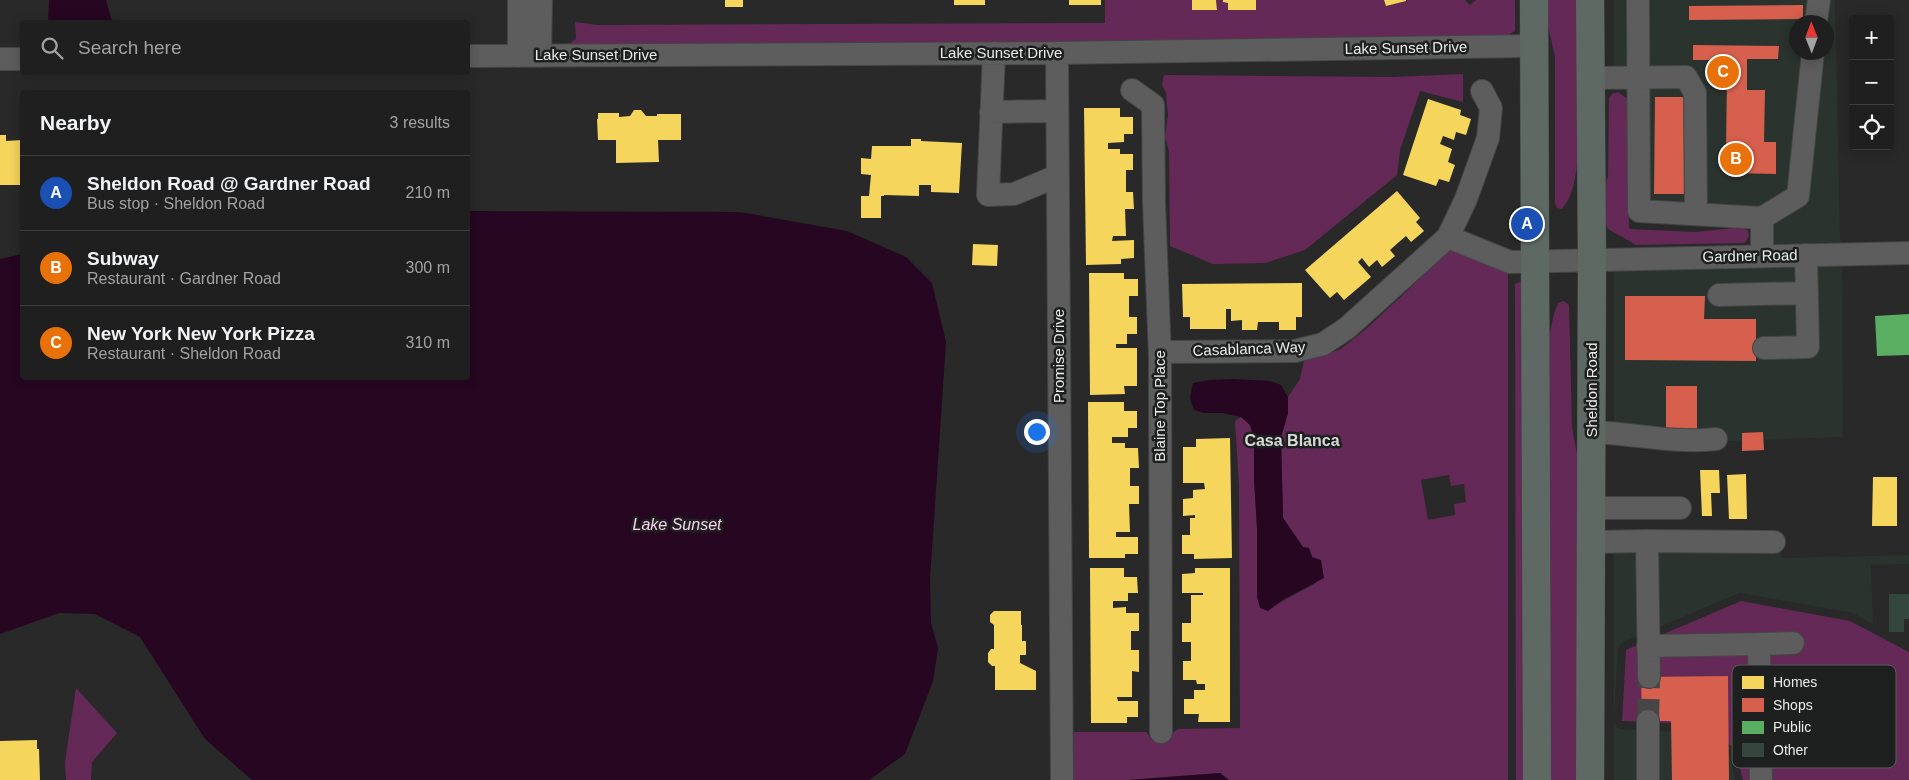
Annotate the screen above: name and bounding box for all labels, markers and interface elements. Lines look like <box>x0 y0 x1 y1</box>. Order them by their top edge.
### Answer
north arrow <box>1789 15 1834 60</box>
map controls <box>1849 15 1894 150</box>
button: + <box>1849 15 1894 60</box>
search box <box>20 20 470 75</box>
icon: search <box>38 34 66 62</box>
text: Search here <box>78 37 182 58</box>
street label: Lake Sunset Drive <box>1345 38 1467 57</box>
street label: Lake Sunset Drive <box>940 44 1062 61</box>
street label: Lake Sunset Drive <box>535 46 657 63</box>
pin: C <box>1707 53 1739 91</box>
button: − <box>1849 60 1894 105</box>
button: locate <box>1849 105 1894 150</box>
text: Nearby <box>40 111 111 134</box>
text: 3 results <box>390 114 450 131</box>
pin: B <box>1720 140 1752 178</box>
text: Sheldon Road @ Gardner Road <box>87 173 371 194</box>
text: A <box>50 184 62 201</box>
text: 210 m <box>406 184 450 201</box>
text: Bus stop · Sheldon Road <box>87 195 265 212</box>
pin: A <box>1511 205 1543 243</box>
street label: Gardner Road <box>1702 246 1798 265</box>
text: Subway <box>87 248 159 269</box>
text: B <box>50 259 62 276</box>
text: 300 m <box>406 259 450 276</box>
text: Restaurant · Gardner Road <box>87 270 281 287</box>
street label: Promise Drive <box>1050 309 1067 403</box>
text: New York New York Pizza <box>87 323 315 344</box>
text: C <box>50 334 62 351</box>
text: 310 m <box>406 334 450 351</box>
street label: Casablanca Way <box>1192 338 1306 359</box>
street label: Sheldon Road <box>1583 342 1600 438</box>
text: Restaurant · Sheldon Road <box>87 345 281 362</box>
street label: Blaine Top Place <box>1151 350 1168 462</box>
your location <box>1024 419 1050 445</box>
district label: Casa Blanca <box>1244 432 1340 449</box>
water label: Lake Sunset <box>633 516 722 533</box>
legend <box>1732 665 1896 768</box>
text: Homes <box>1773 674 1817 690</box>
text: Shops <box>1773 697 1813 713</box>
text: Public <box>1773 719 1811 735</box>
text: Other <box>1773 742 1808 758</box>

